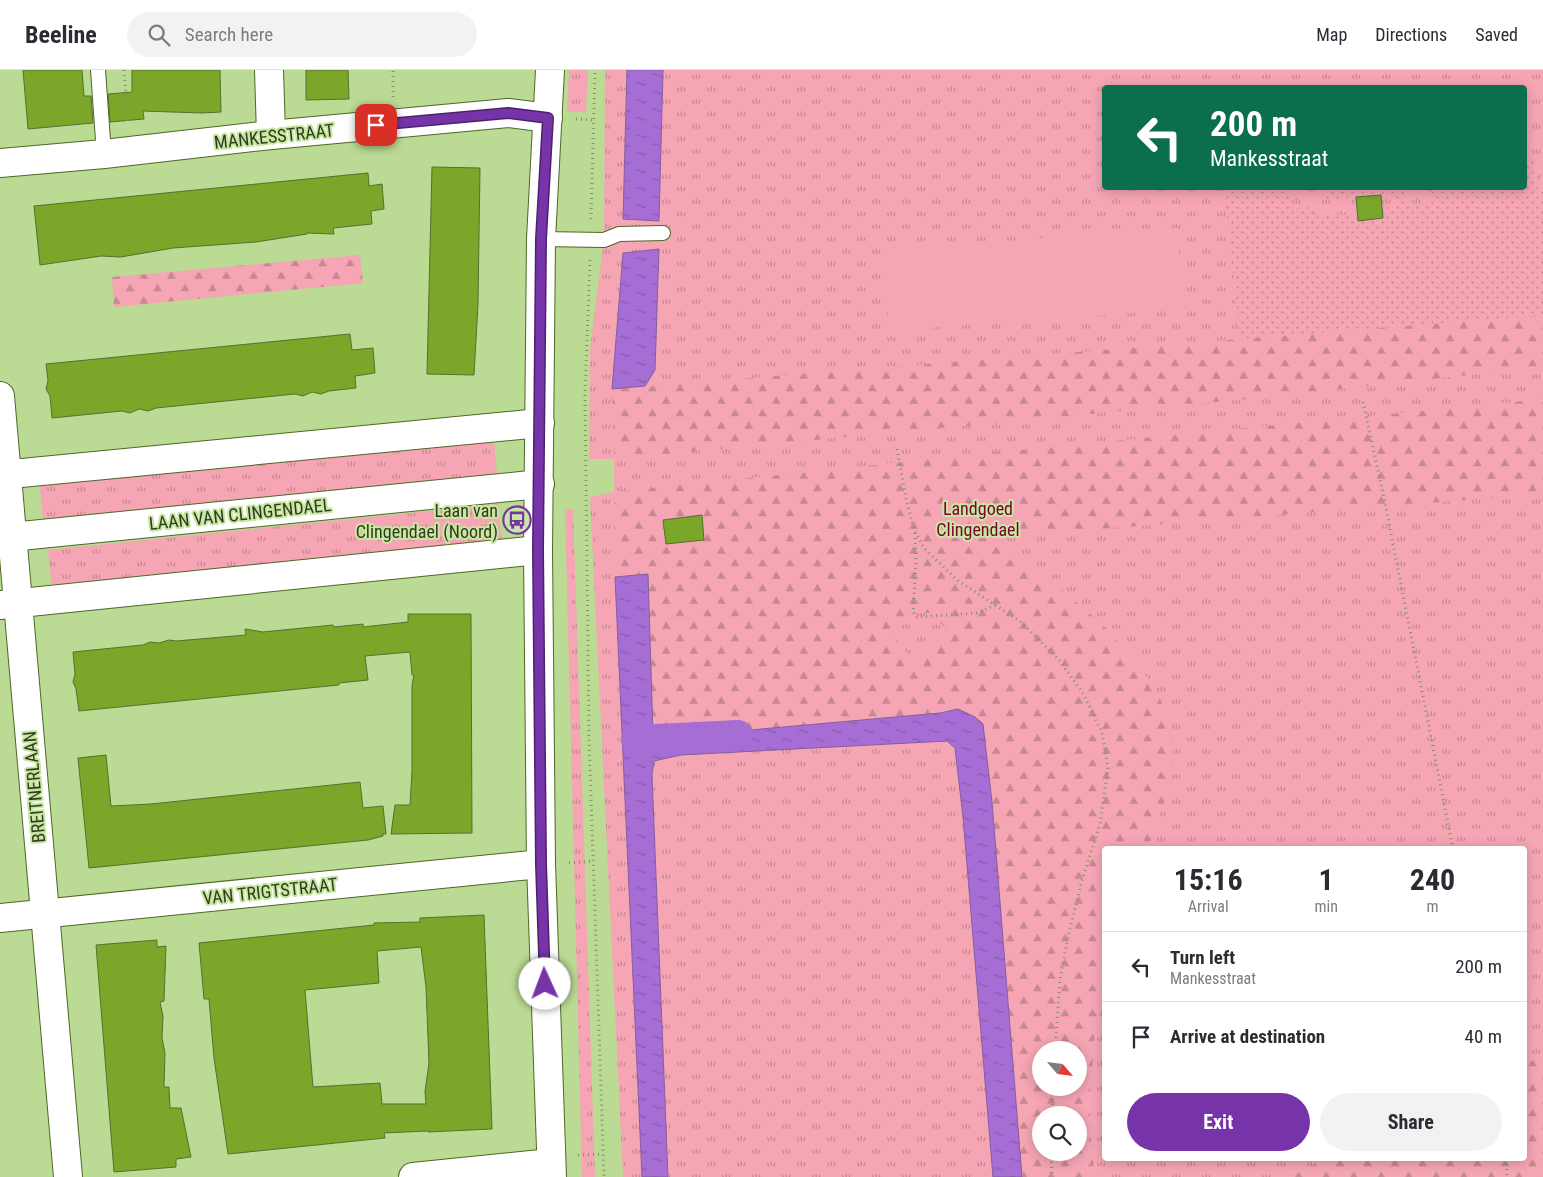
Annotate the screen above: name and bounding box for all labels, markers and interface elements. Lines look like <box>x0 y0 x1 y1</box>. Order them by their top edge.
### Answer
search box <box>127 12 477 57</box>
text: Beeline <box>25 21 97 49</box>
icon: search <box>145 21 173 49</box>
text: Search here <box>185 23 273 46</box>
text: Map <box>1316 24 1347 45</box>
text: Directions <box>1375 24 1447 45</box>
text: Saved <box>1475 24 1518 45</box>
pin <box>355 104 397 146</box>
text: 200 m <box>1210 104 1297 145</box>
icon: left <box>1127 105 1192 170</box>
icon: arrive <box>362 111 390 139</box>
street label: MANKESSTRAAT <box>213 119 335 153</box>
text: Mankesstraat <box>1210 146 1328 171</box>
street label: LAAN VAN CLINGENDAEL <box>148 494 333 534</box>
park label: Landgoed Clingendael <box>936 498 1020 540</box>
place label: Laan van Clingendael (Noord) <box>356 500 498 543</box>
bus stop icon: Laan van Clingendael (Noord) <box>502 505 532 535</box>
street label: BREITNERLAAN <box>19 730 49 844</box>
text: 15:16 <box>1174 862 1243 897</box>
text: 1 <box>1319 862 1334 897</box>
text: 240 <box>1410 862 1455 897</box>
street label: VAN TRIGTSTRAAT <box>202 873 338 909</box>
text: Arrival <box>1188 897 1229 916</box>
text: min <box>1314 897 1338 916</box>
text: m <box>1426 897 1438 916</box>
text: Turn left <box>1170 946 1235 969</box>
icon: left <box>1127 953 1155 981</box>
text: 200 m <box>1455 955 1502 978</box>
position arrow <box>518 957 570 1009</box>
text: Mankesstraat <box>1170 969 1256 988</box>
icon: arrive <box>1127 1023 1155 1051</box>
text: Arrive at destination <box>1170 1025 1325 1048</box>
text: 40 m <box>1465 1025 1502 1048</box>
north arrow <box>1032 1041 1088 1096</box>
map controls <box>1032 1041 1087 1161</box>
button: Exit <box>1127 1093 1310 1151</box>
button: Share <box>1320 1093 1502 1151</box>
button: search <box>1032 1106 1087 1161</box>

